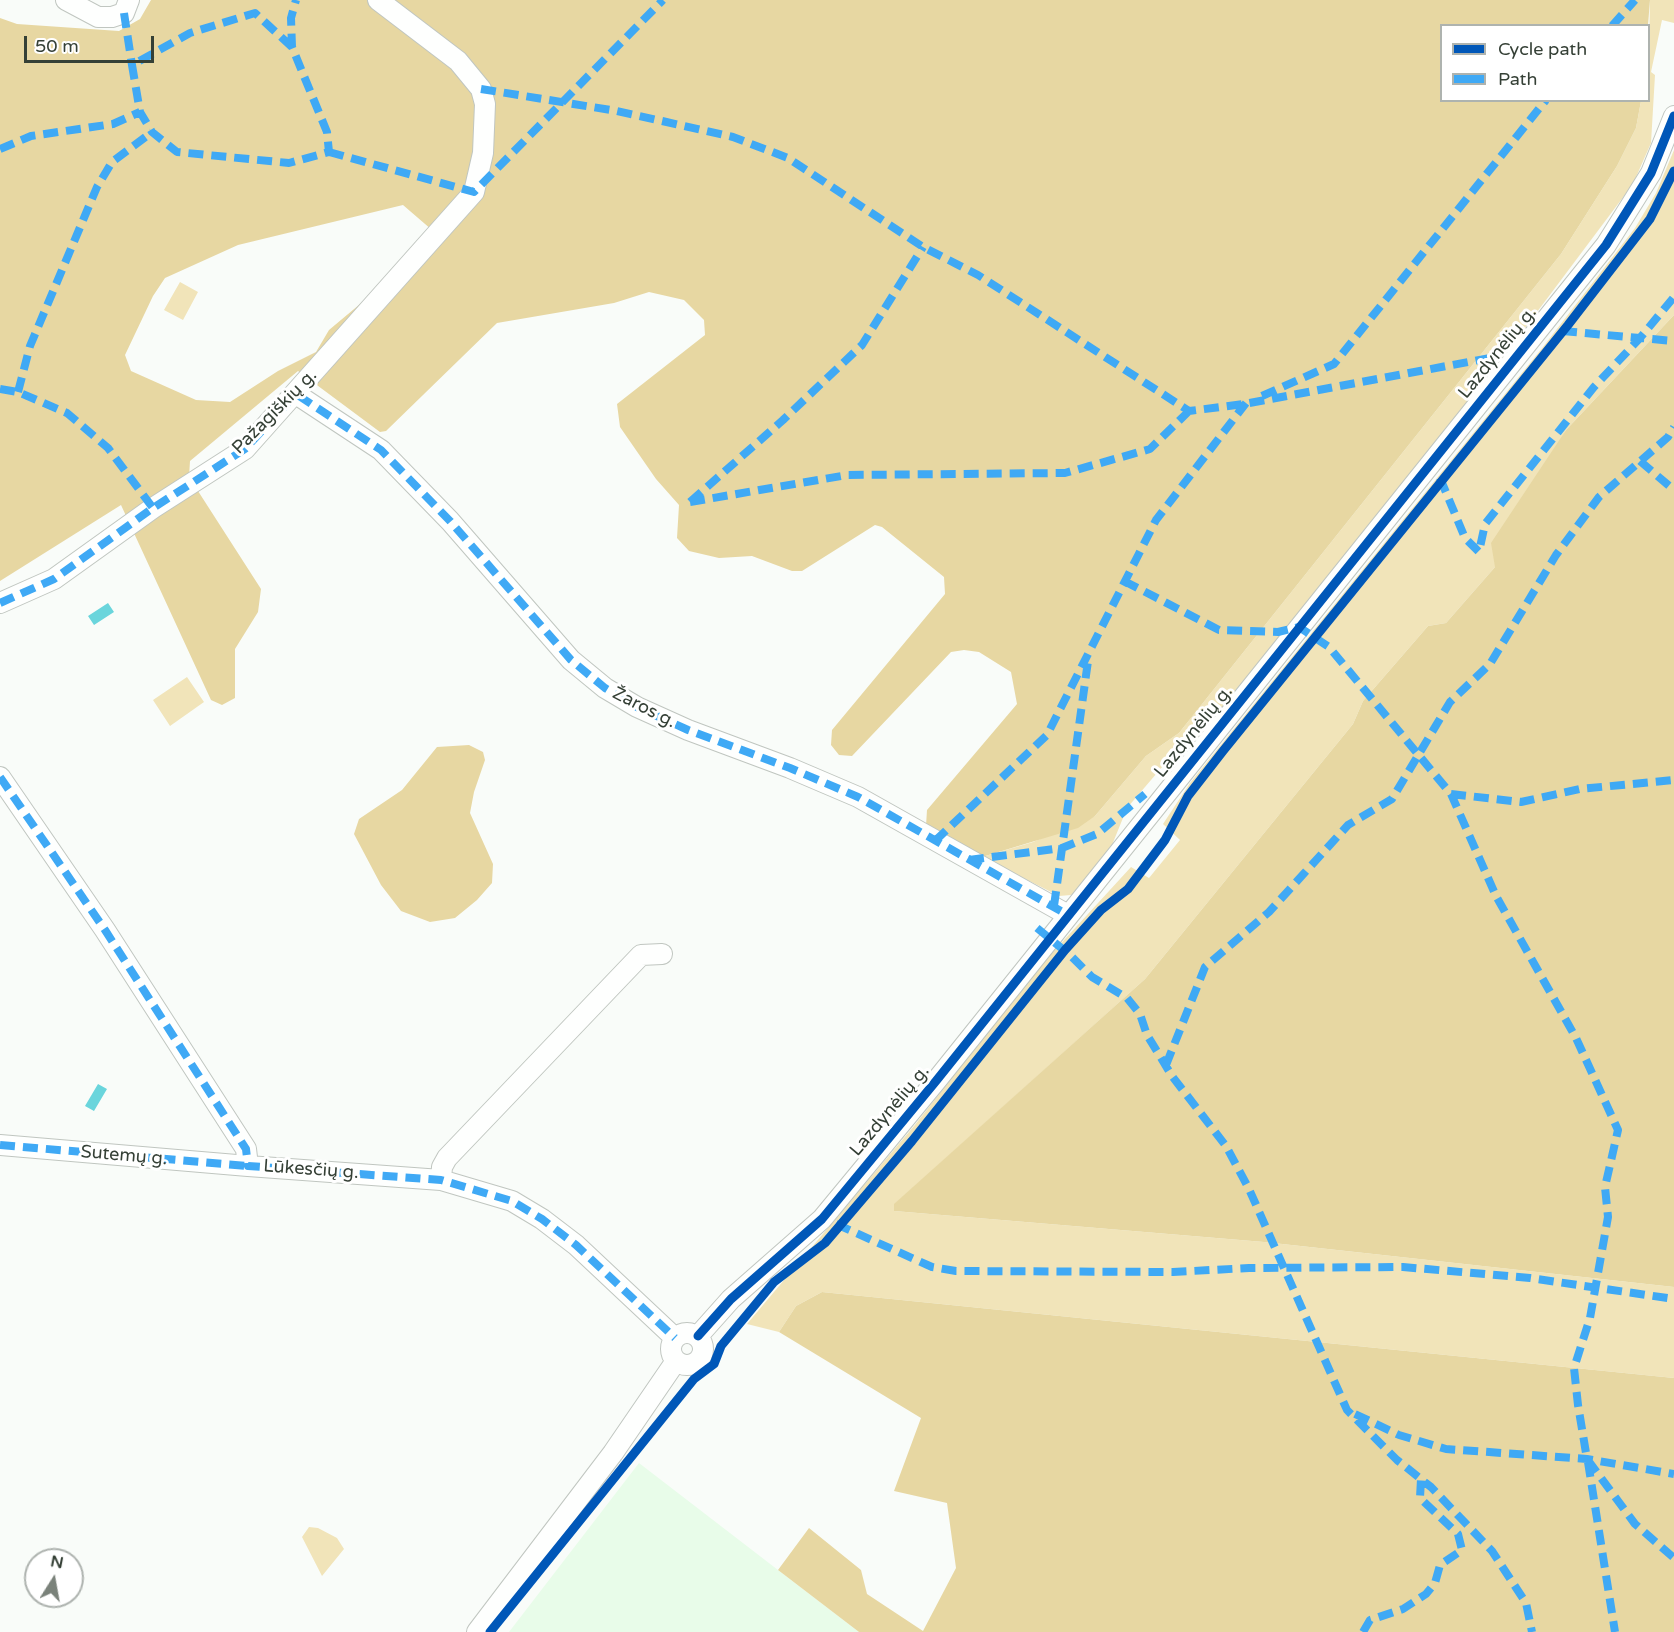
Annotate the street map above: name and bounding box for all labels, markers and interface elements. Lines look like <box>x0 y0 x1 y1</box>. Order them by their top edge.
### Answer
scale bar <box>27 24 158 62</box>
legend <box>1440 24 1650 102</box>
text: 50 m <box>35 35 79 57</box>
text: Cycle path <box>1498 38 1587 60</box>
text: Path <box>1498 68 1537 90</box>
street label: Lazdynėlių g. <box>1454 303 1542 403</box>
street label: Pažagiškių g. <box>228 365 322 459</box>
street label: Lazdynėlių g. <box>1150 682 1238 782</box>
street label: Žaros g. <box>609 683 679 733</box>
street label: Lazdynėlių g. <box>846 1061 934 1161</box>
street label: Sutemų g. <box>80 1141 168 1171</box>
street label: Lūkesčių g. <box>263 1156 359 1184</box>
north arrow <box>24 1548 84 1608</box>
text: N <box>49 1551 65 1573</box>

